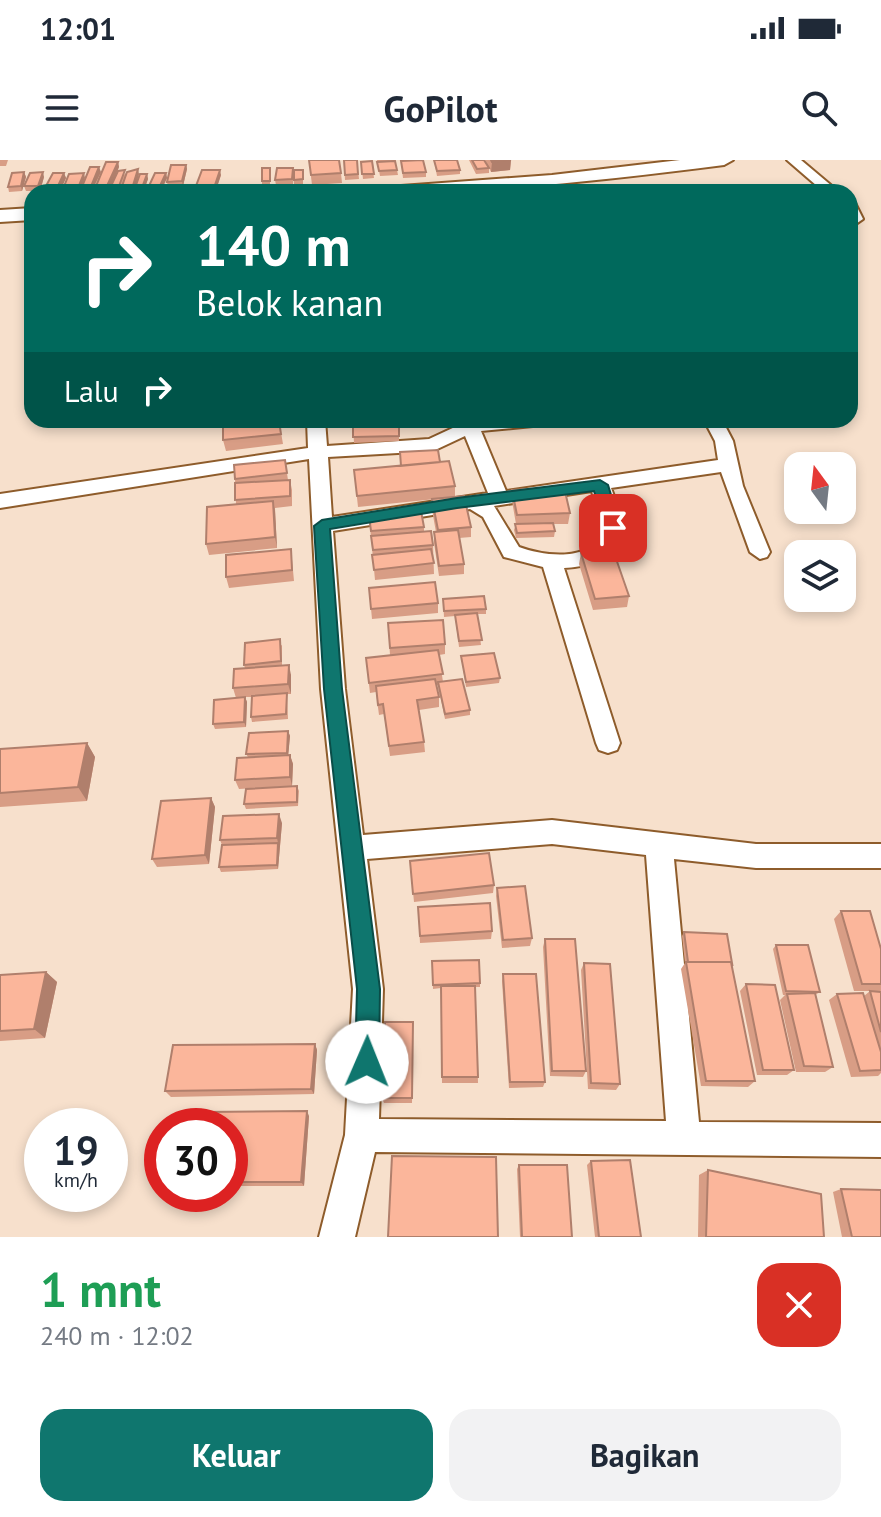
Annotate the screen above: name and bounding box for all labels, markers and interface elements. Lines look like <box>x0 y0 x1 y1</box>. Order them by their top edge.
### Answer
text: 12:01 <box>40 9 116 48</box>
text: GoPilot <box>383 85 498 132</box>
icon: menu <box>40 86 84 130</box>
icon: search <box>797 86 841 130</box>
text: 140 m <box>196 209 351 281</box>
icon: right <box>64 216 168 320</box>
text: Belok kanan <box>196 279 383 326</box>
icon: right <box>135 368 179 412</box>
text: Lalu <box>64 371 119 410</box>
north arrow <box>784 452 856 524</box>
map controls <box>784 452 856 612</box>
pin <box>579 494 647 562</box>
icon: arrive <box>591 506 635 550</box>
button: layers <box>784 540 856 612</box>
position arrow <box>325 1020 409 1104</box>
speed limit sign: 30 <box>144 1108 248 1212</box>
text: 19 <box>53 1124 99 1176</box>
text: km/h <box>54 1167 98 1193</box>
text: 1 mnt <box>40 1258 161 1320</box>
button: close <box>757 1263 841 1347</box>
text: 240 m · 12:02 <box>40 1319 194 1352</box>
button: Keluar <box>40 1409 433 1501</box>
button: Bagikan <box>449 1409 841 1501</box>

